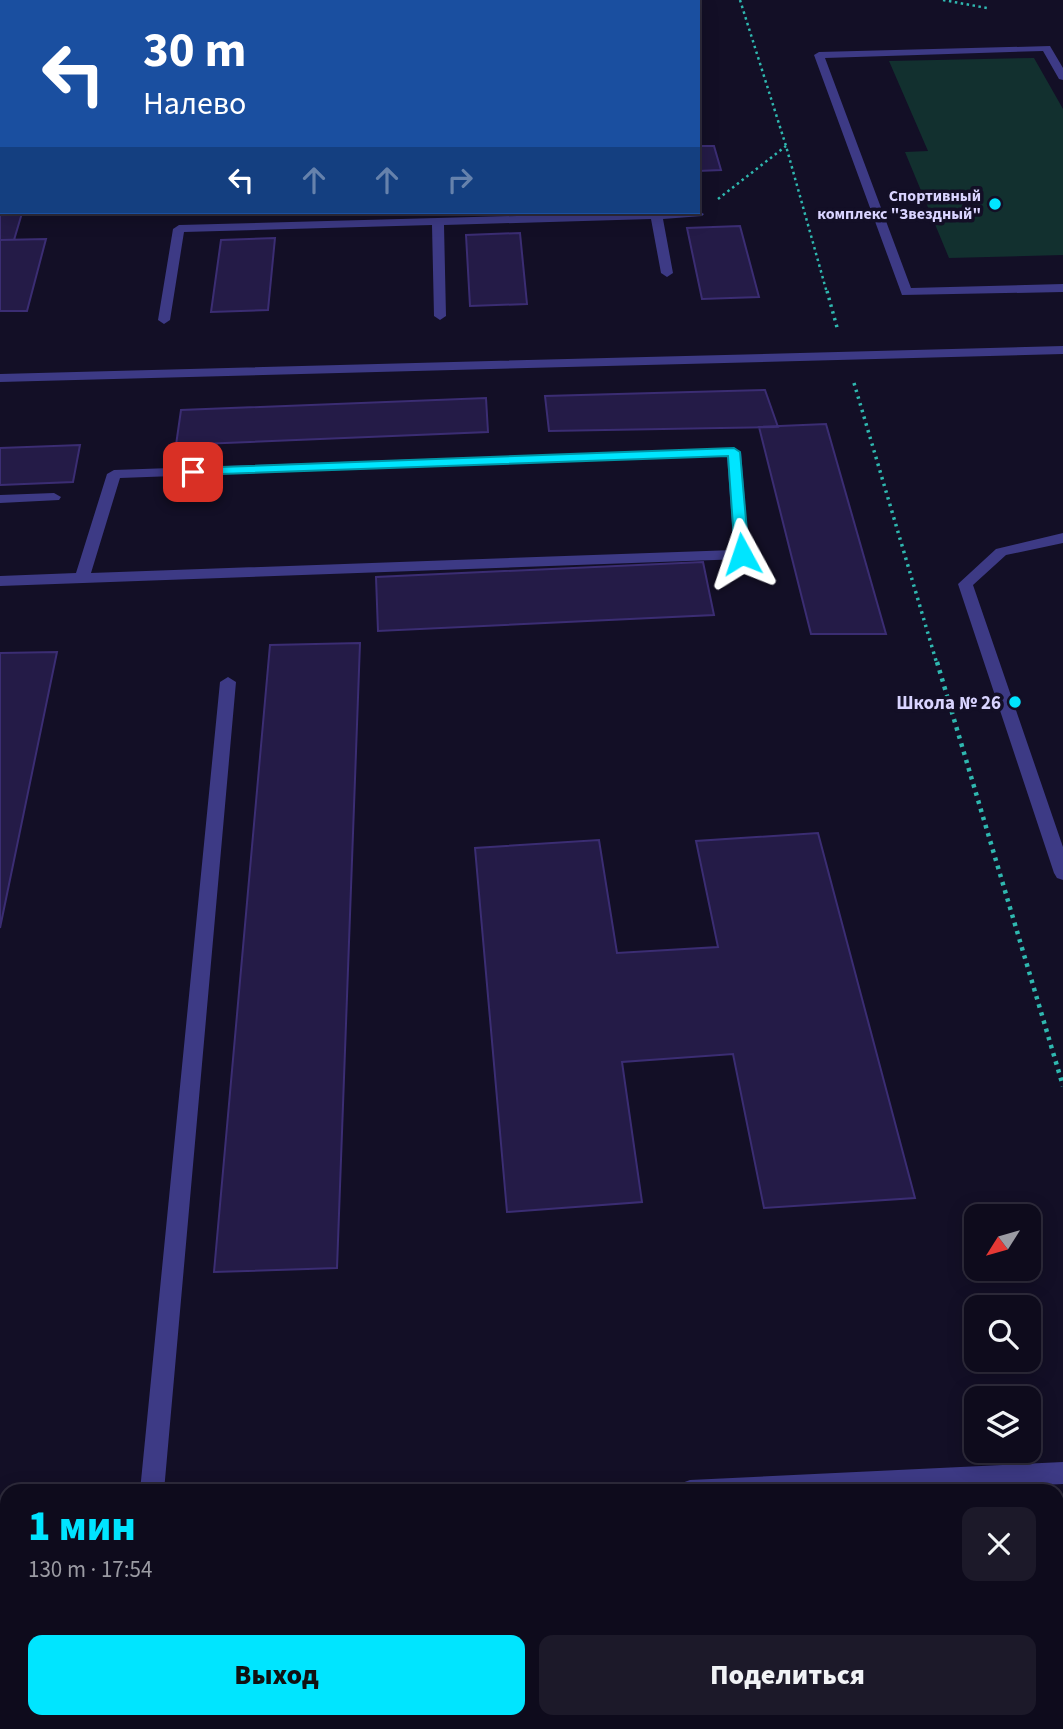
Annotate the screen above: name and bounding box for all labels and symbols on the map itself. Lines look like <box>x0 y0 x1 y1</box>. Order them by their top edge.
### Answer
place label: Спортивный комплекс "Звездный" <box>817 185 981 225</box>
marker: Спортивный комплекс "Звездный" <box>987 196 1003 212</box>
pin <box>163 442 223 502</box>
position arrow <box>705 517 779 591</box>
place label: Школа № 26 <box>896 690 1001 717</box>
marker: Школа № 26 <box>1007 694 1023 710</box>
north arrow <box>964 1204 1041 1281</box>

